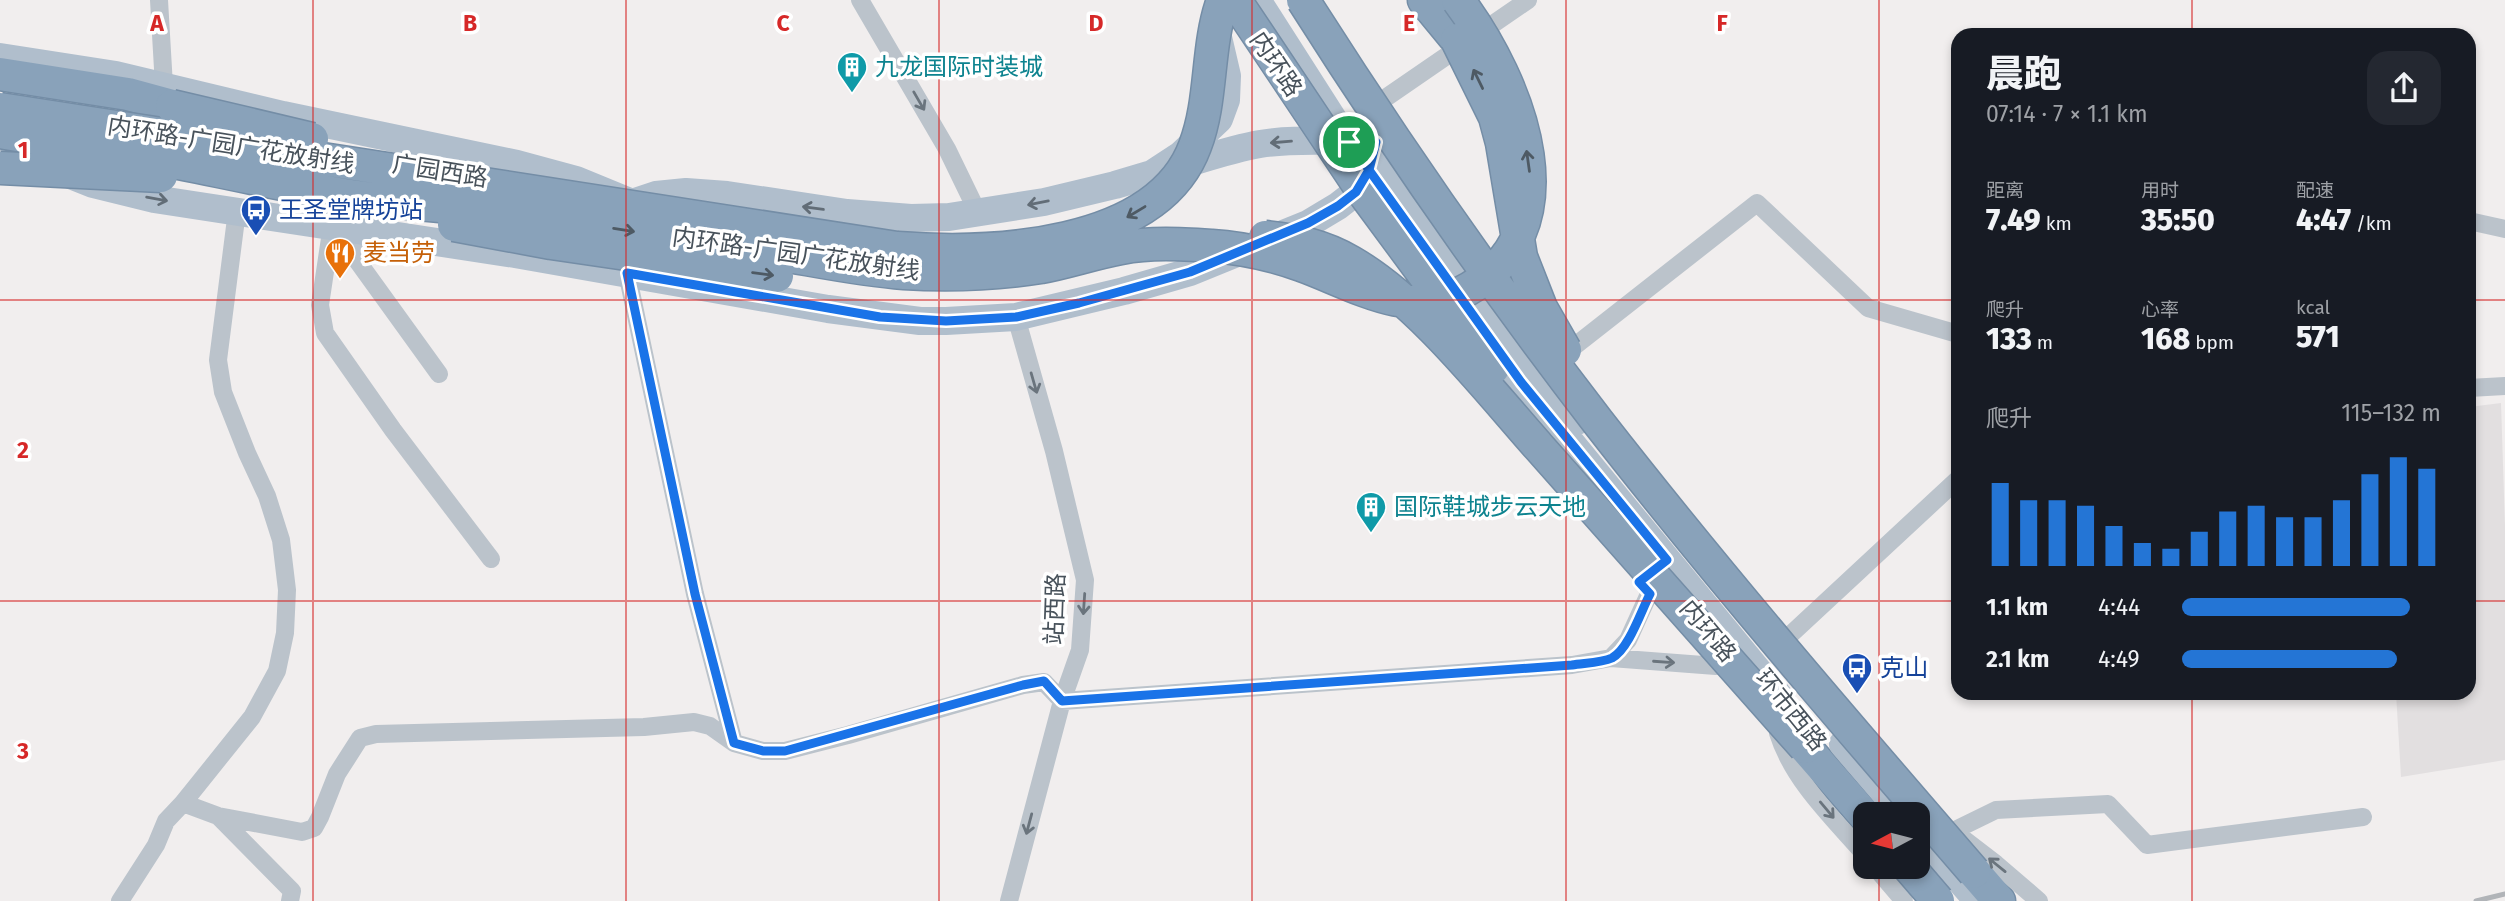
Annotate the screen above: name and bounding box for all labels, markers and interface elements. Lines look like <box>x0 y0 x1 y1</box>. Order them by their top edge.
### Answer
text: A <box>149 9 164 37</box>
text: B <box>463 9 477 37</box>
text: C <box>776 9 790 37</box>
text: D <box>1089 9 1104 37</box>
text: E <box>1403 9 1415 37</box>
text: F <box>1716 9 1728 37</box>
street label: 内环路 <box>1244 26 1308 102</box>
building icon: 九龙国际时装城 <box>835 50 869 94</box>
text: 晨跑 <box>1986 51 2062 97</box>
button: share <box>2367 51 2441 125</box>
place label: 九龙国际时装城 <box>875 53 1043 81</box>
one-way arrow <box>1471 69 1485 90</box>
one-way arrow <box>912 91 926 111</box>
text: 07:14 · 7 × 1.1 km <box>1986 100 2148 128</box>
street label: 内环路-广园广花放射线 <box>106 112 356 178</box>
pin <box>1319 112 1379 172</box>
icon: arrive <box>1330 123 1368 161</box>
text: 1 <box>18 136 28 164</box>
one-way arrow <box>1270 136 1292 149</box>
street label: 广园西路 <box>390 150 490 192</box>
one-way arrow <box>1521 150 1534 173</box>
text: 距离 <box>1986 179 2024 202</box>
text: 用时 <box>2141 179 2179 202</box>
text: 配速 <box>2296 179 2334 202</box>
one-way arrow <box>145 193 168 206</box>
bus stop icon: 王圣堂牌坊站 <box>239 193 273 237</box>
place label: 王圣堂牌坊站 <box>279 196 423 224</box>
one-way arrow <box>1027 196 1050 210</box>
one-way arrow <box>802 201 825 214</box>
text: 7.49 <box>1986 202 2041 238</box>
text: 35:50 <box>2141 202 2215 238</box>
text: 4:47 <box>2296 202 2351 238</box>
one-way arrow <box>1127 205 1147 219</box>
text: km <box>2041 212 2072 235</box>
text: /km <box>2351 212 2392 235</box>
street label: 内环路-广园广花放射线 <box>670 223 922 285</box>
one-way arrow <box>612 224 635 237</box>
restaurant icon: 麦当劳 <box>323 236 357 280</box>
place label: 麦当劳 <box>363 239 435 267</box>
one-way arrow <box>752 268 774 281</box>
text: kcal <box>2296 296 2330 319</box>
text: 爬升 <box>1986 298 2024 321</box>
text: 心率 <box>2141 298 2179 321</box>
text: 571 <box>2296 319 2340 355</box>
text: 133 <box>1986 321 2032 357</box>
text: 168 <box>2141 321 2190 357</box>
text: m <box>2032 331 2053 354</box>
text: bpm <box>2190 331 2234 354</box>
one-way arrow <box>1029 372 1042 394</box>
text: 115–132 m <box>2341 399 2441 427</box>
text: 爬升 <box>1986 404 2032 432</box>
text: 2 <box>17 436 29 464</box>
building icon: 国际鞋城步云天地 <box>1354 490 1388 534</box>
place label: 国际鞋城步云天地 <box>1394 493 1586 521</box>
street label: 站西路 <box>1040 573 1070 645</box>
one-way arrow <box>1077 592 1090 615</box>
text: 1.1 km <box>1986 593 2048 621</box>
text: 4:44 <box>2098 593 2140 621</box>
street label: 内环路 <box>1674 594 1742 668</box>
text: 2.1 km <box>1986 645 2049 673</box>
text: 4:49 <box>2098 645 2140 673</box>
bus stop icon: 克山 <box>1840 651 1874 695</box>
place label: 克山 <box>1880 654 1928 682</box>
one-way arrow <box>1652 655 1675 668</box>
street label: 环市西路 <box>1750 664 1832 756</box>
text: 3 <box>16 737 29 765</box>
one-way arrow <box>1819 801 1835 819</box>
north arrow <box>1853 802 1930 878</box>
map controls <box>1853 802 1930 879</box>
one-way arrow <box>1022 812 1035 834</box>
one-way arrow <box>1989 857 2007 872</box>

